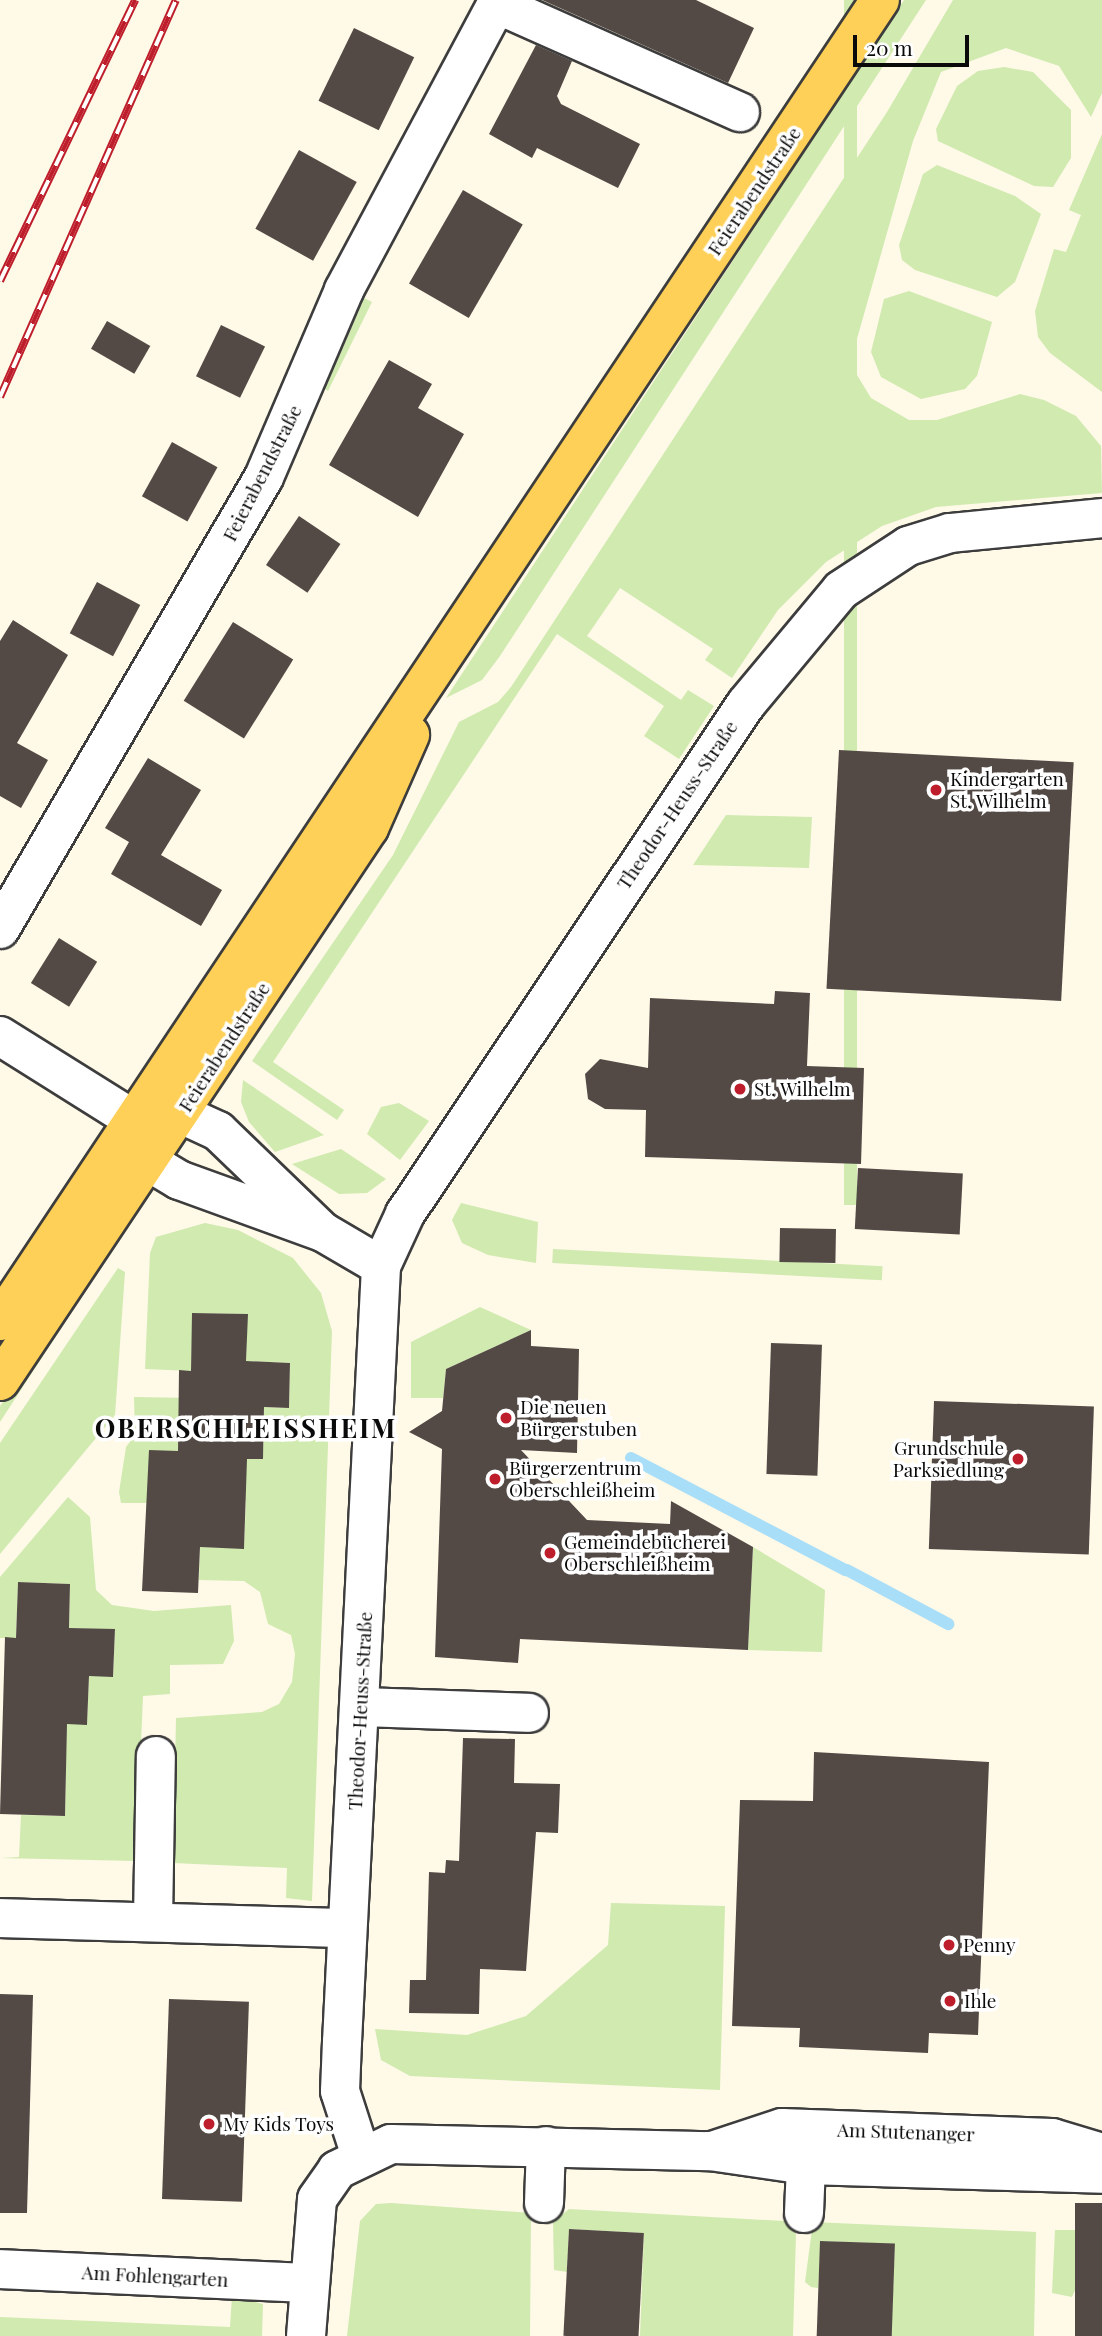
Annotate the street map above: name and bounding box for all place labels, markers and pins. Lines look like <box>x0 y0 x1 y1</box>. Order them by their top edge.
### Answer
place label: Kindergarten St. Wilhelm <box>950 768 1064 812</box>
marker: Kindergarten St. Wilhelm <box>928 782 944 798</box>
place label: St. Wilhelm <box>754 1078 851 1100</box>
marker: St. Wilhelm <box>732 1081 748 1097</box>
place label: Die neuen Bürgerstuben <box>520 1396 637 1440</box>
marker: Die neuen Bürgerstuben <box>498 1410 514 1426</box>
place label: Grundschule Parksiedlung <box>893 1437 1004 1481</box>
marker: Grundschule Parksiedlung <box>1010 1451 1026 1467</box>
place label: Bürgerzentrum Oberschleißheim <box>509 1457 655 1501</box>
marker: Bürgerzentrum Oberschleißheim <box>487 1471 503 1487</box>
place label: Gemeindebücherei Oberschleißheim <box>564 1531 726 1575</box>
marker: Gemeindebücherei Oberschleißheim <box>542 1545 558 1561</box>
place label: Penny <box>963 1934 1016 1956</box>
marker: Penny <box>941 1937 957 1953</box>
place label: Ihle <box>964 1990 996 2012</box>
marker: Ihle <box>942 1993 958 2009</box>
place label: My Kids Toys <box>223 2113 335 2135</box>
marker: My Kids Toys <box>201 2116 217 2132</box>

